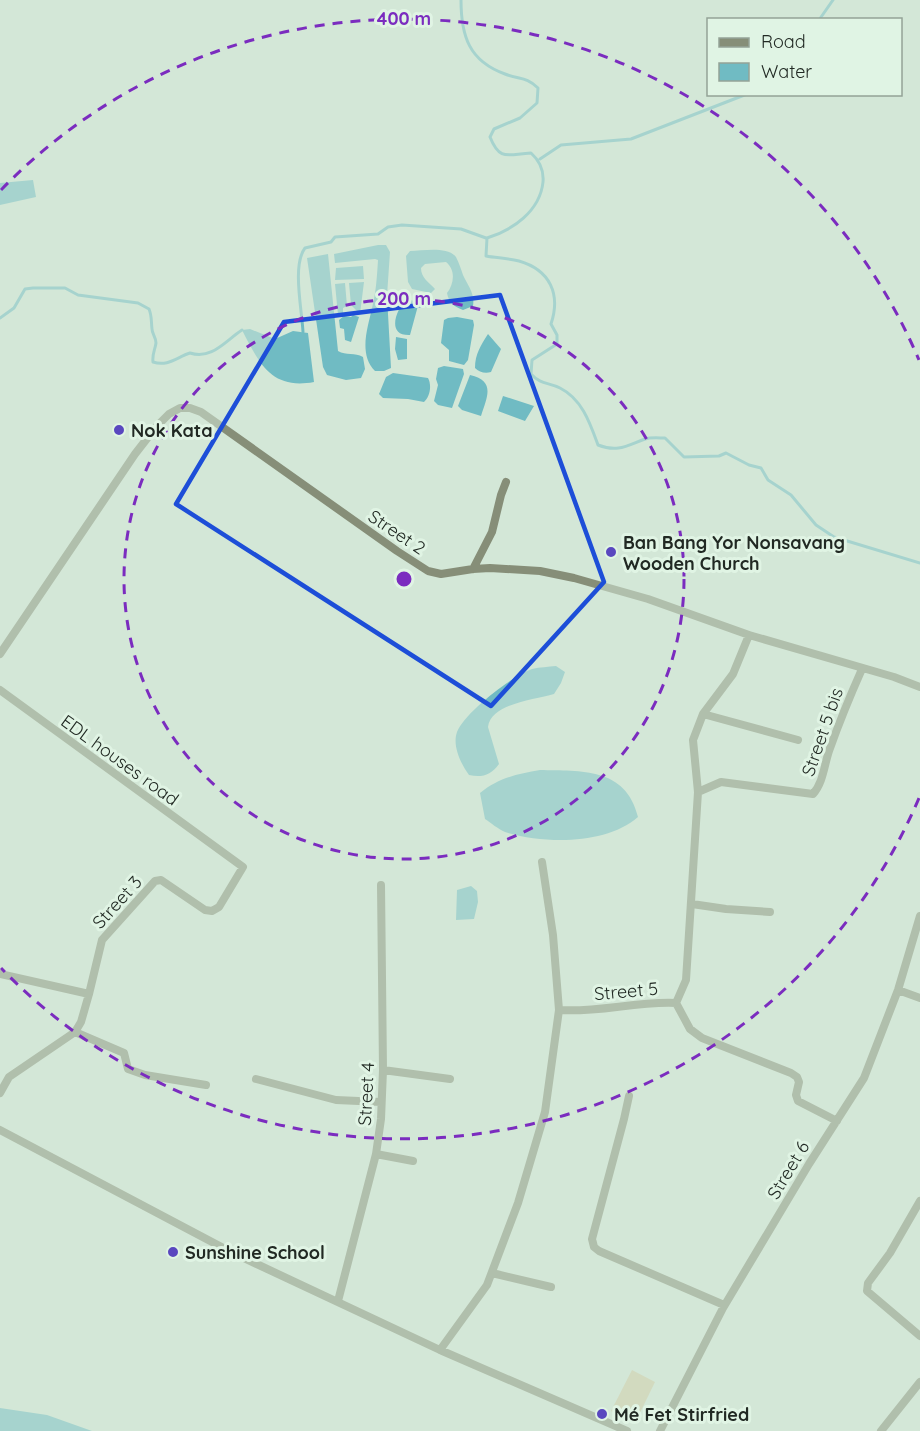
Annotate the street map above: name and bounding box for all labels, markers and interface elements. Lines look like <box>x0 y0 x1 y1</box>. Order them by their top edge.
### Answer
text: 400 m <box>377 7 431 30</box>
legend <box>707 18 902 96</box>
text: Road <box>761 30 806 53</box>
text: Water <box>761 60 812 83</box>
text: 200 m <box>377 287 431 310</box>
place label: Nok Kata <box>131 419 213 442</box>
marker: Nok Kata <box>112 423 126 437</box>
street label: Street 2 <box>364 505 430 559</box>
place label: Ban Bang Yor Nonsavang Wooden Church <box>623 531 845 575</box>
marker: Ban Bang Yor Nonsavang Wooden Church <box>604 545 618 559</box>
centre of rings <box>394 569 414 589</box>
street label: Street 5 bis <box>796 685 848 779</box>
street label: EDL houses road <box>57 709 183 811</box>
street label: Street 3 <box>87 871 147 933</box>
street label: Street 5 <box>593 977 659 1005</box>
street label: Street 4 <box>353 1062 379 1126</box>
street label: Street 6 <box>762 1136 814 1203</box>
place label: Sunshine School <box>185 1241 325 1264</box>
marker: Sunshine School <box>166 1245 180 1259</box>
place label: Mé Fet Stirfried <box>614 1403 749 1426</box>
marker: Mé Fet Stirfried <box>595 1407 609 1421</box>

